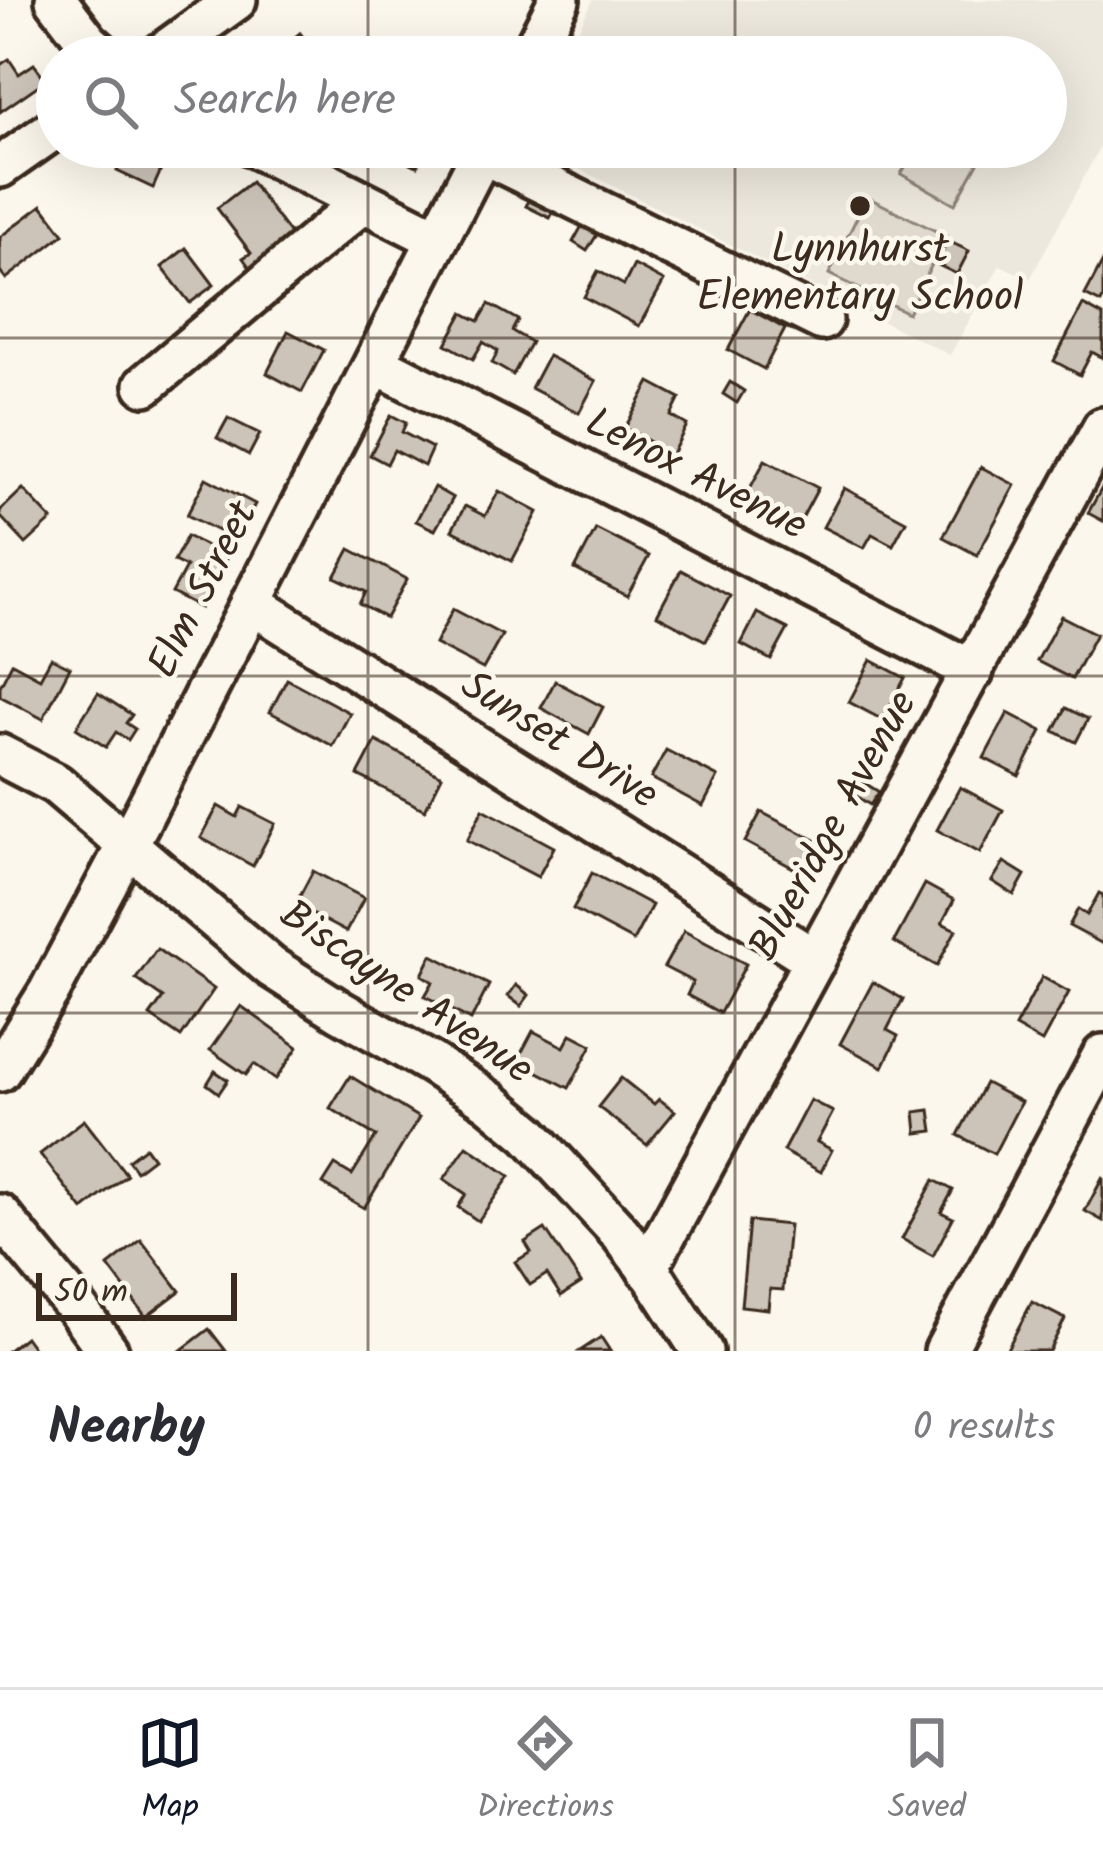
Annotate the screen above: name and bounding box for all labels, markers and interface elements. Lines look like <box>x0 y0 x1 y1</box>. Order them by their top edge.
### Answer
search box <box>36 36 1067 168</box>
text: Search here <box>174 66 396 138</box>
icon: search <box>78 69 144 135</box>
marker: Lynnhurst Elementary School <box>847 193 873 219</box>
place label: Lynnhurst Elementary School <box>697 217 1023 332</box>
street label: Lenox Avenue <box>573 390 819 560</box>
street label: Elm Street <box>131 489 278 691</box>
street label: Sunset Drive <box>447 654 671 828</box>
street label: Blueridge Avenue <box>732 678 936 974</box>
street label: Biscayne Avenue <box>265 883 547 1103</box>
scale bar <box>36 1267 237 1320</box>
text: 50 m <box>54 1267 128 1320</box>
text: Nearby <box>48 1389 205 1470</box>
text: 0 results <box>913 1398 1055 1460</box>
tab: Map <box>137 1710 203 1835</box>
tab: Directions <box>477 1710 614 1835</box>
tab: Saved <box>888 1710 966 1835</box>

